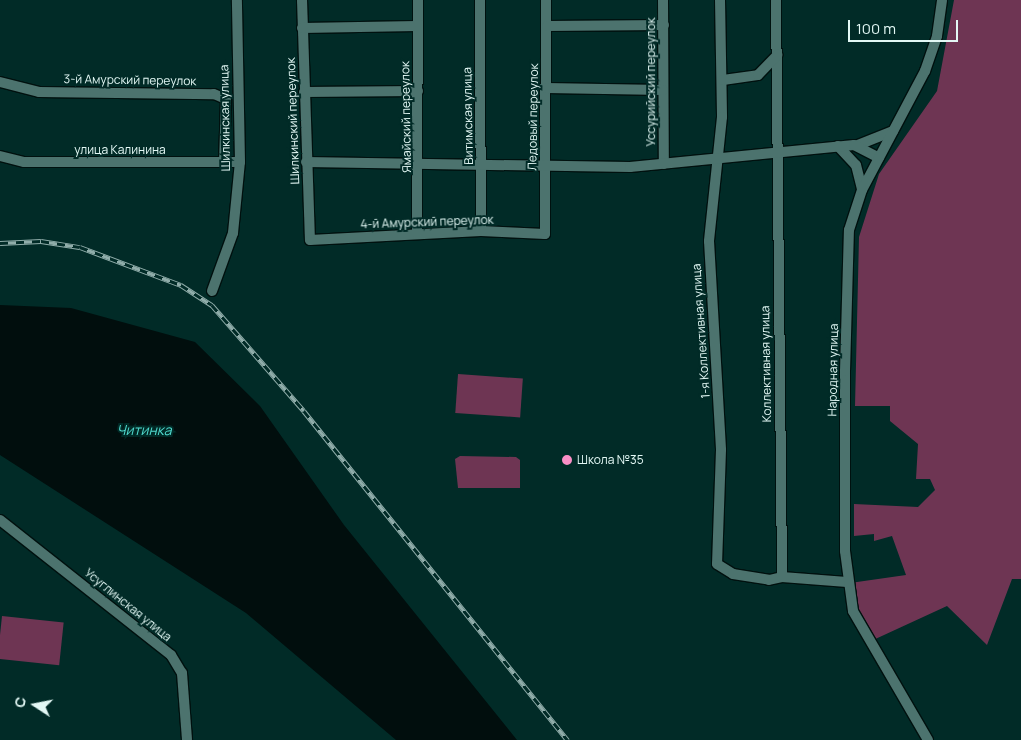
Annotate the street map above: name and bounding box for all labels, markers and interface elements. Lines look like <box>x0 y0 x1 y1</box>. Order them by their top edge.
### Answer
scale bar <box>851 10 961 42</box>
street label: Уссурийский переулок <box>644 17 658 147</box>
text: 100 m <box>856 18 896 39</box>
street label: Шилкинский переулок <box>284 57 302 185</box>
street label: Ямайский переулок <box>398 61 414 173</box>
street label: Ледовый переулок <box>525 63 541 171</box>
street label: Шилкинская улица <box>217 65 233 171</box>
street label: Витимская улица <box>460 67 476 165</box>
street label: 3-й Амурский переулок <box>63 72 197 88</box>
street label: улица Калинина <box>74 143 166 157</box>
street label: 4-й Амурский переулок <box>360 212 494 232</box>
street label: 1-я Коллективная улица <box>689 263 713 399</box>
street label: Коллективная улица <box>758 306 774 422</box>
street label: Народная улица <box>825 323 841 417</box>
water label: Читинка <box>116 422 172 438</box>
place label: Школа №35 <box>577 453 644 467</box>
marker: Школа №35 <box>561 454 573 466</box>
street label: Усуглинская улица <box>82 566 174 644</box>
north arrow <box>10 680 60 730</box>
text: С <box>9 695 30 709</box>

